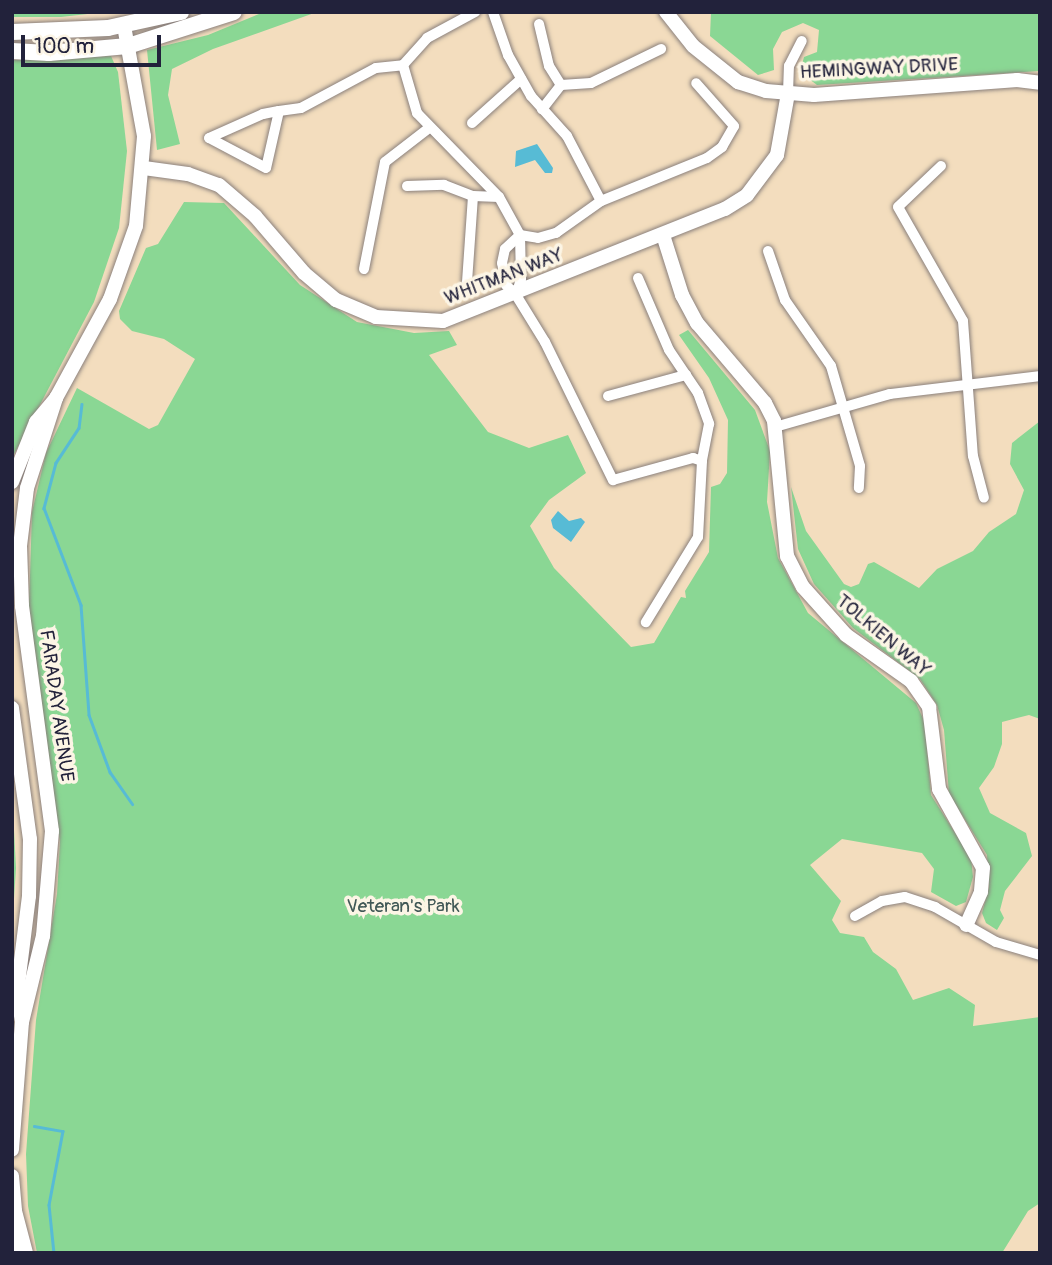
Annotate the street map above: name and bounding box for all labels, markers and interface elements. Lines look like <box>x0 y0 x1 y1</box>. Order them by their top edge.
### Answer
scale bar <box>24 21 164 65</box>
text: 100 m <box>34 33 94 60</box>
street label: HEMINGWAY DRIVE <box>799 53 959 85</box>
street label: WHITMAN WAY <box>441 244 567 310</box>
street label: TOLKIEN WAY <box>831 590 935 682</box>
street label: FARADAY AVENUE <box>34 629 78 783</box>
park label: Veteran's Park <box>346 896 460 918</box>

